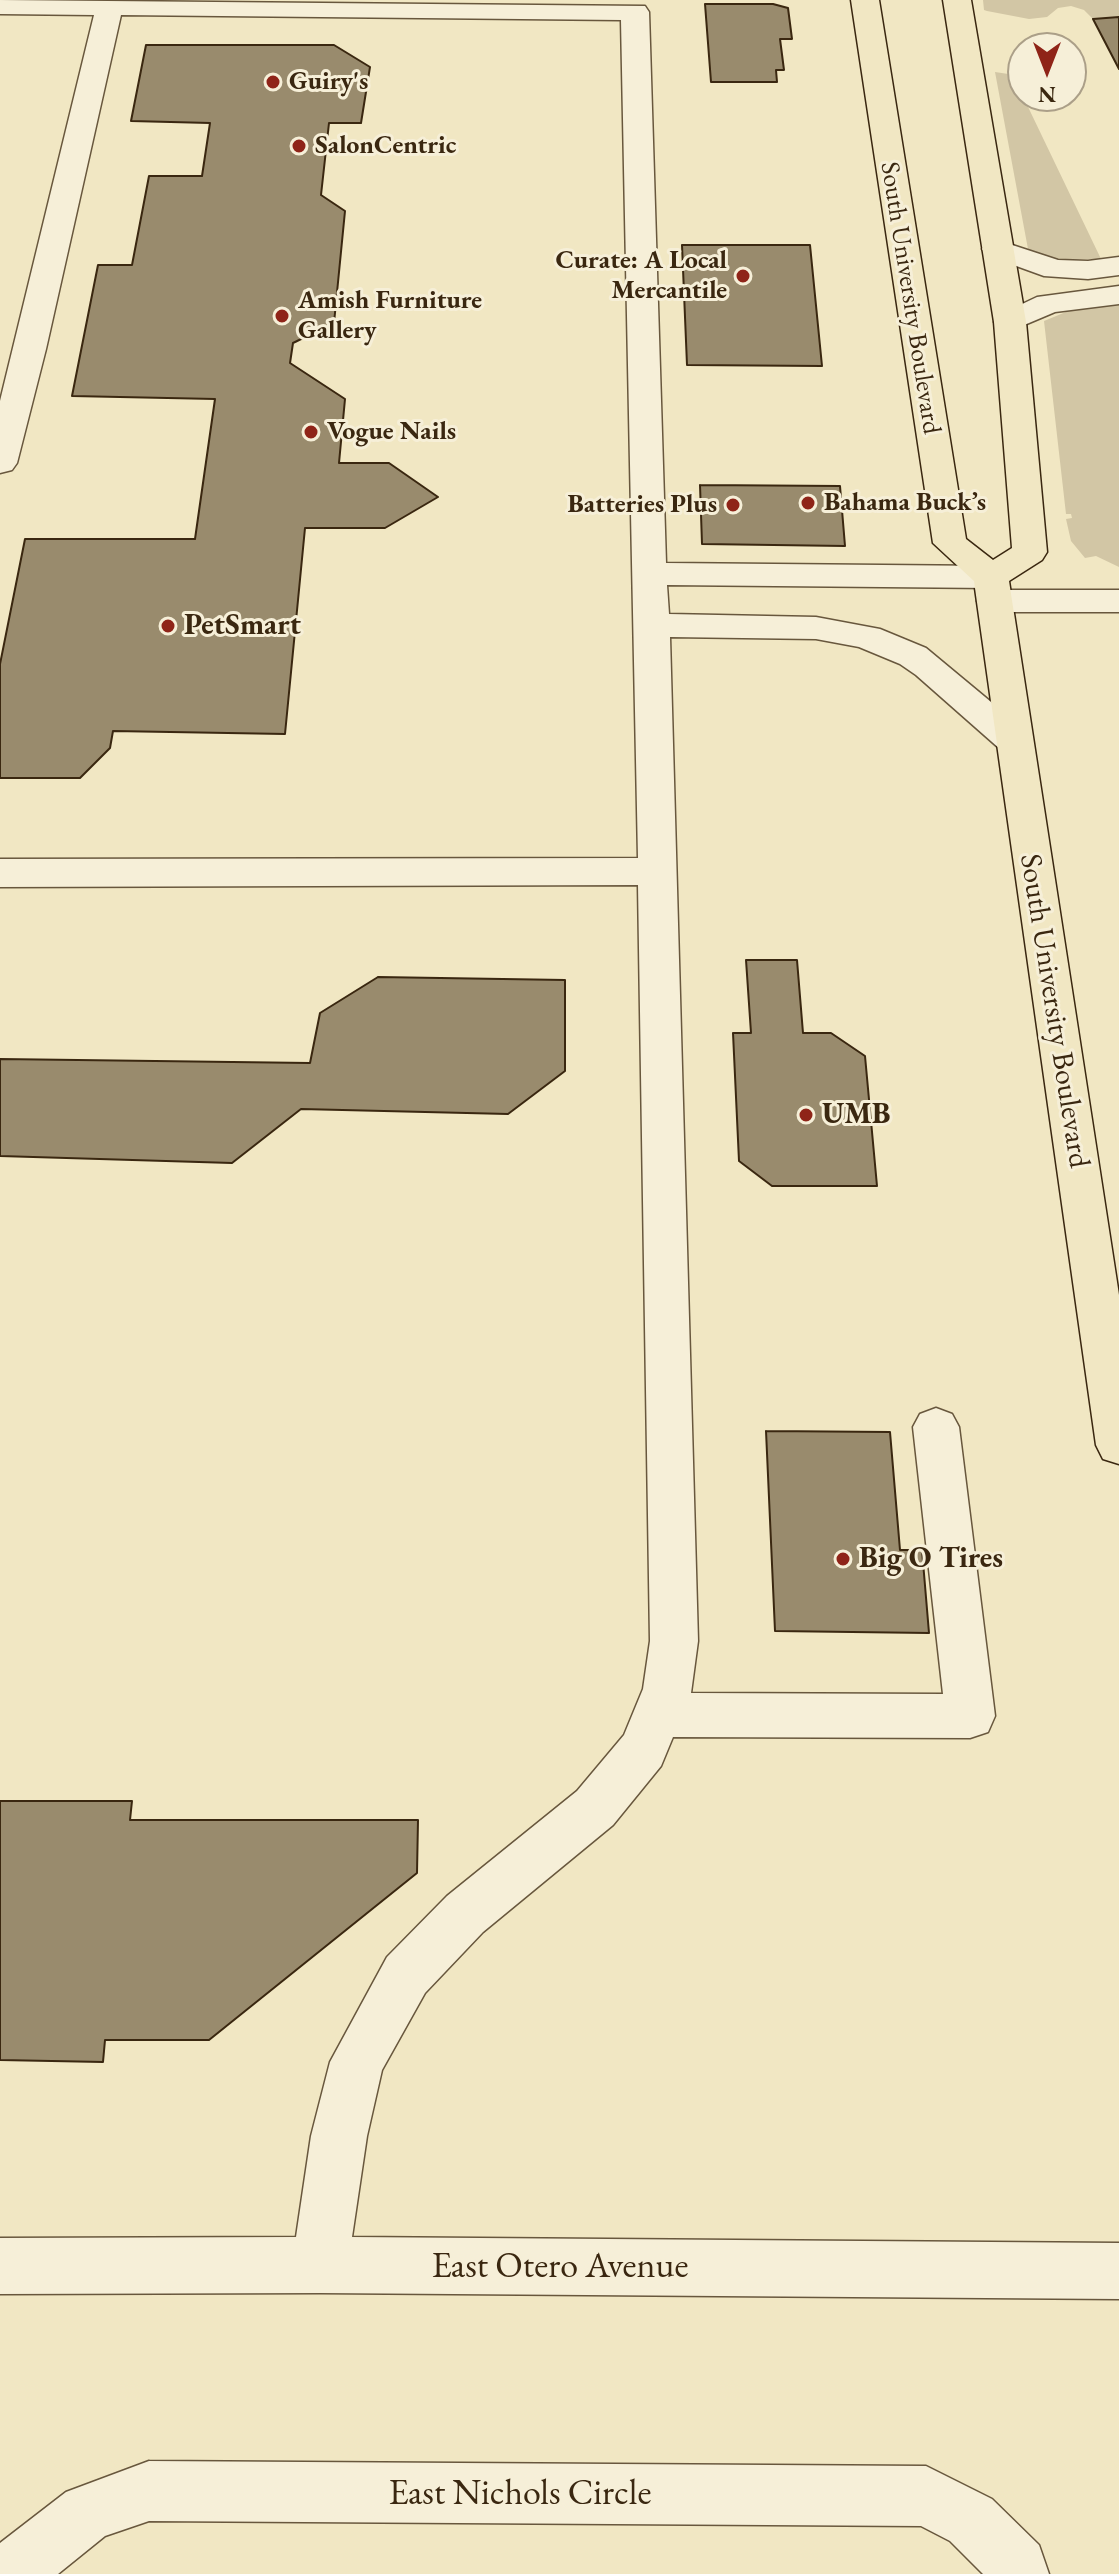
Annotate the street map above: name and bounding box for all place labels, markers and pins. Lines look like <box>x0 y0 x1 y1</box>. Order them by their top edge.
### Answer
place label: Guiry's <box>289 66 368 98</box>
marker: Guiry's <box>264 73 282 91</box>
place label: SalonCentric <box>315 130 456 162</box>
marker: SalonCentric <box>290 137 308 155</box>
place label: Curate: A Local Mercantile <box>556 245 727 306</box>
marker: Curate: A Local Mercantile <box>734 267 752 285</box>
place label: Amish Furniture Gallery <box>298 285 482 346</box>
marker: Amish Furniture Gallery <box>273 307 291 325</box>
place label: Vogue Nails <box>327 416 456 448</box>
marker: Vogue Nails <box>302 423 320 441</box>
place label: Bahama Buck’s <box>824 487 986 519</box>
place label: Batteries Plus <box>568 489 717 521</box>
marker: Bahama Buck’s <box>799 494 817 512</box>
marker: Batteries Plus <box>724 496 742 514</box>
place label: PetSmart <box>184 608 301 644</box>
marker: PetSmart <box>159 617 177 635</box>
place label: UMB <box>822 1097 891 1133</box>
marker: UMB <box>797 1106 815 1124</box>
place label: Big O Tires <box>859 1541 1003 1577</box>
marker: Big O Tires <box>834 1550 852 1568</box>

